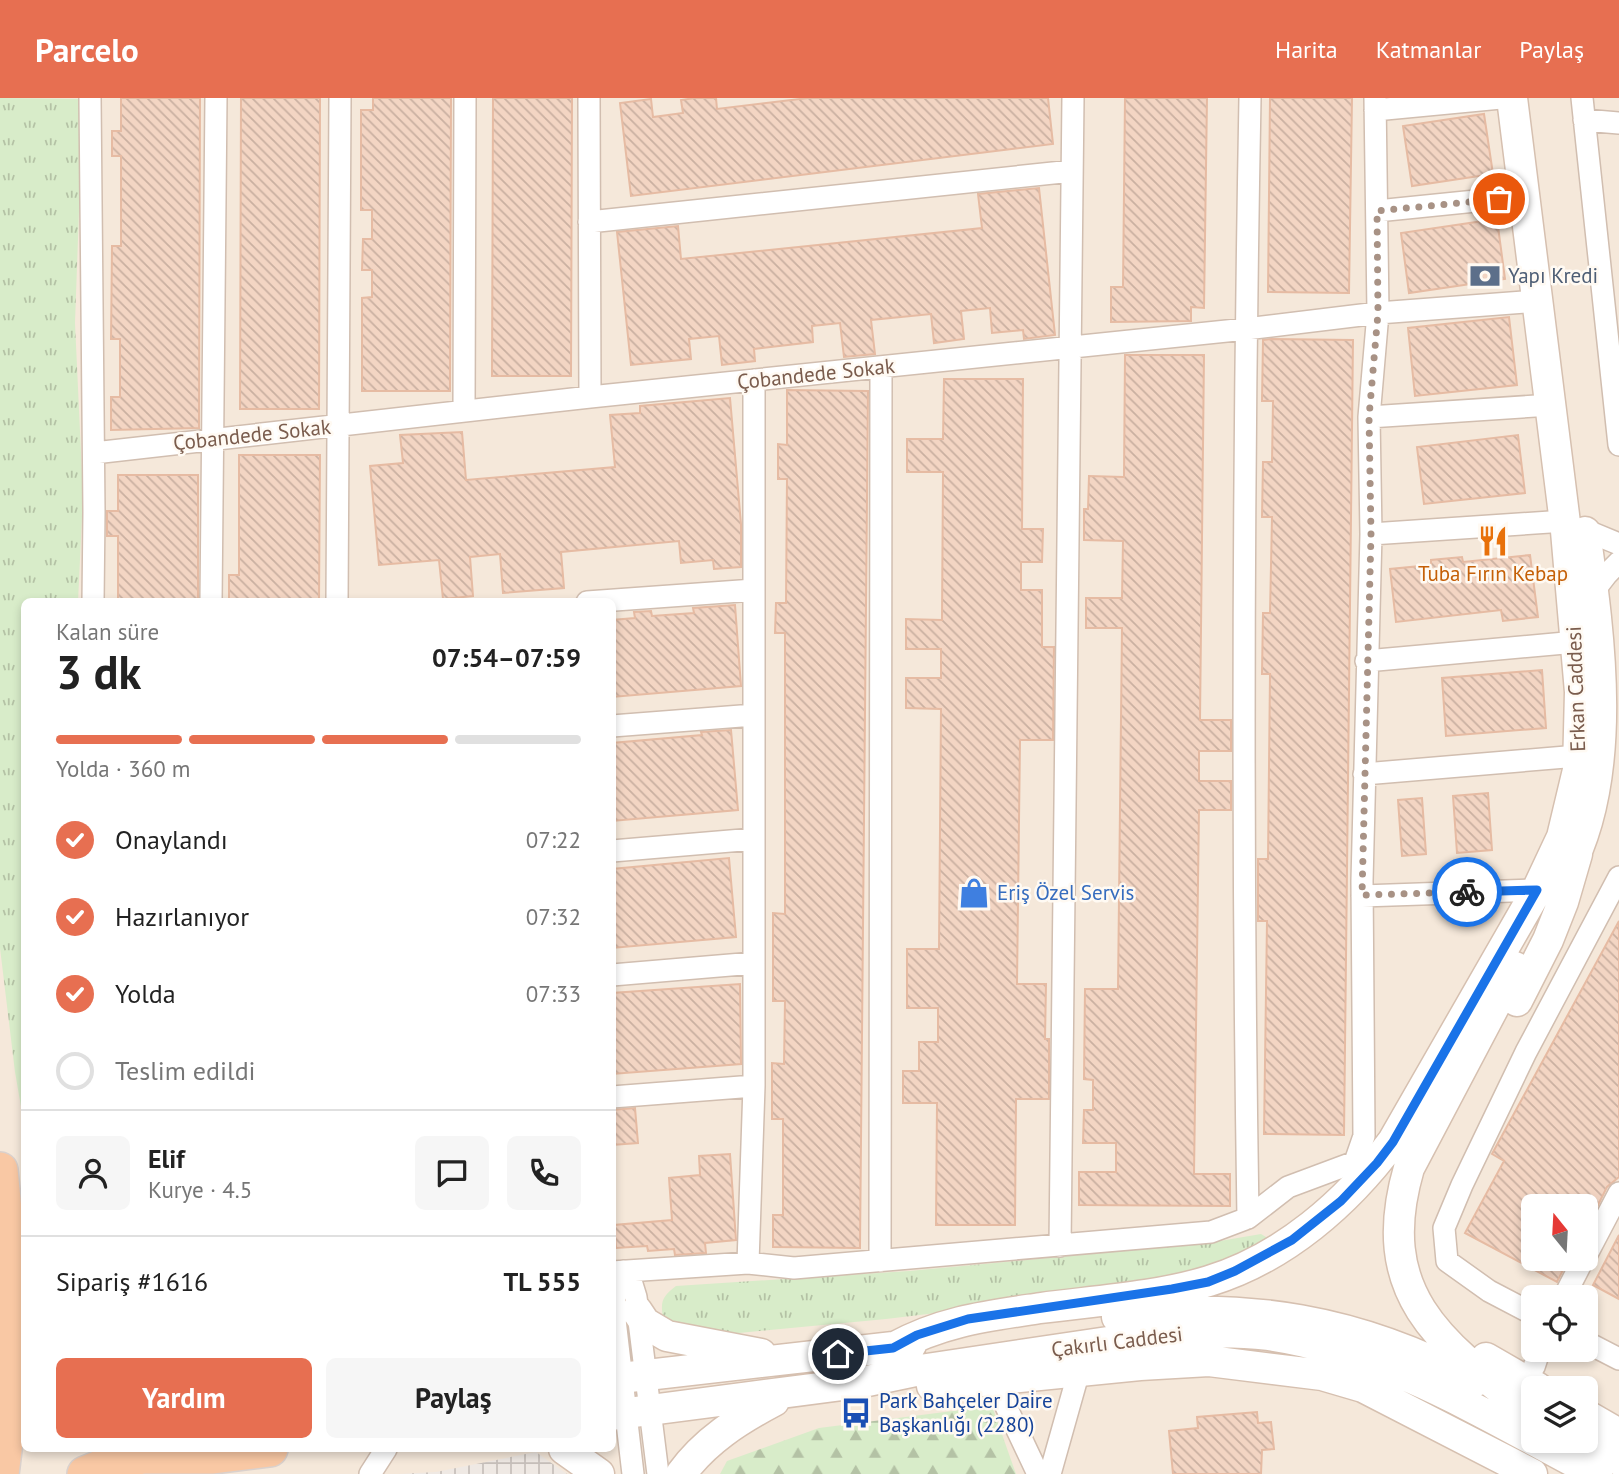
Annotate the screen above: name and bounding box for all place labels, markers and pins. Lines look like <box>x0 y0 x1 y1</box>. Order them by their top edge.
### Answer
pin <box>1469 169 1529 229</box>
bank icon: Yapı Kredi <box>1468 259 1502 293</box>
place label: Yapı Kredi <box>1508 262 1598 289</box>
restaurant icon: Tuba Fırın Kebap <box>1476 524 1510 558</box>
place label: Tuba Fırın Kebap <box>1418 560 1568 587</box>
shop icon: Eriş Özel Servis <box>957 876 991 910</box>
place label: Eriş Özel Servis <box>997 879 1134 906</box>
pin <box>808 1324 868 1384</box>
place label: Park Bahçeler Dai̇re Başkanlığı (2280) <box>879 1387 1053 1438</box>
bus stop icon: Park Bahçeler Dai̇re Başkanlığı (2280) <box>839 1396 873 1430</box>

